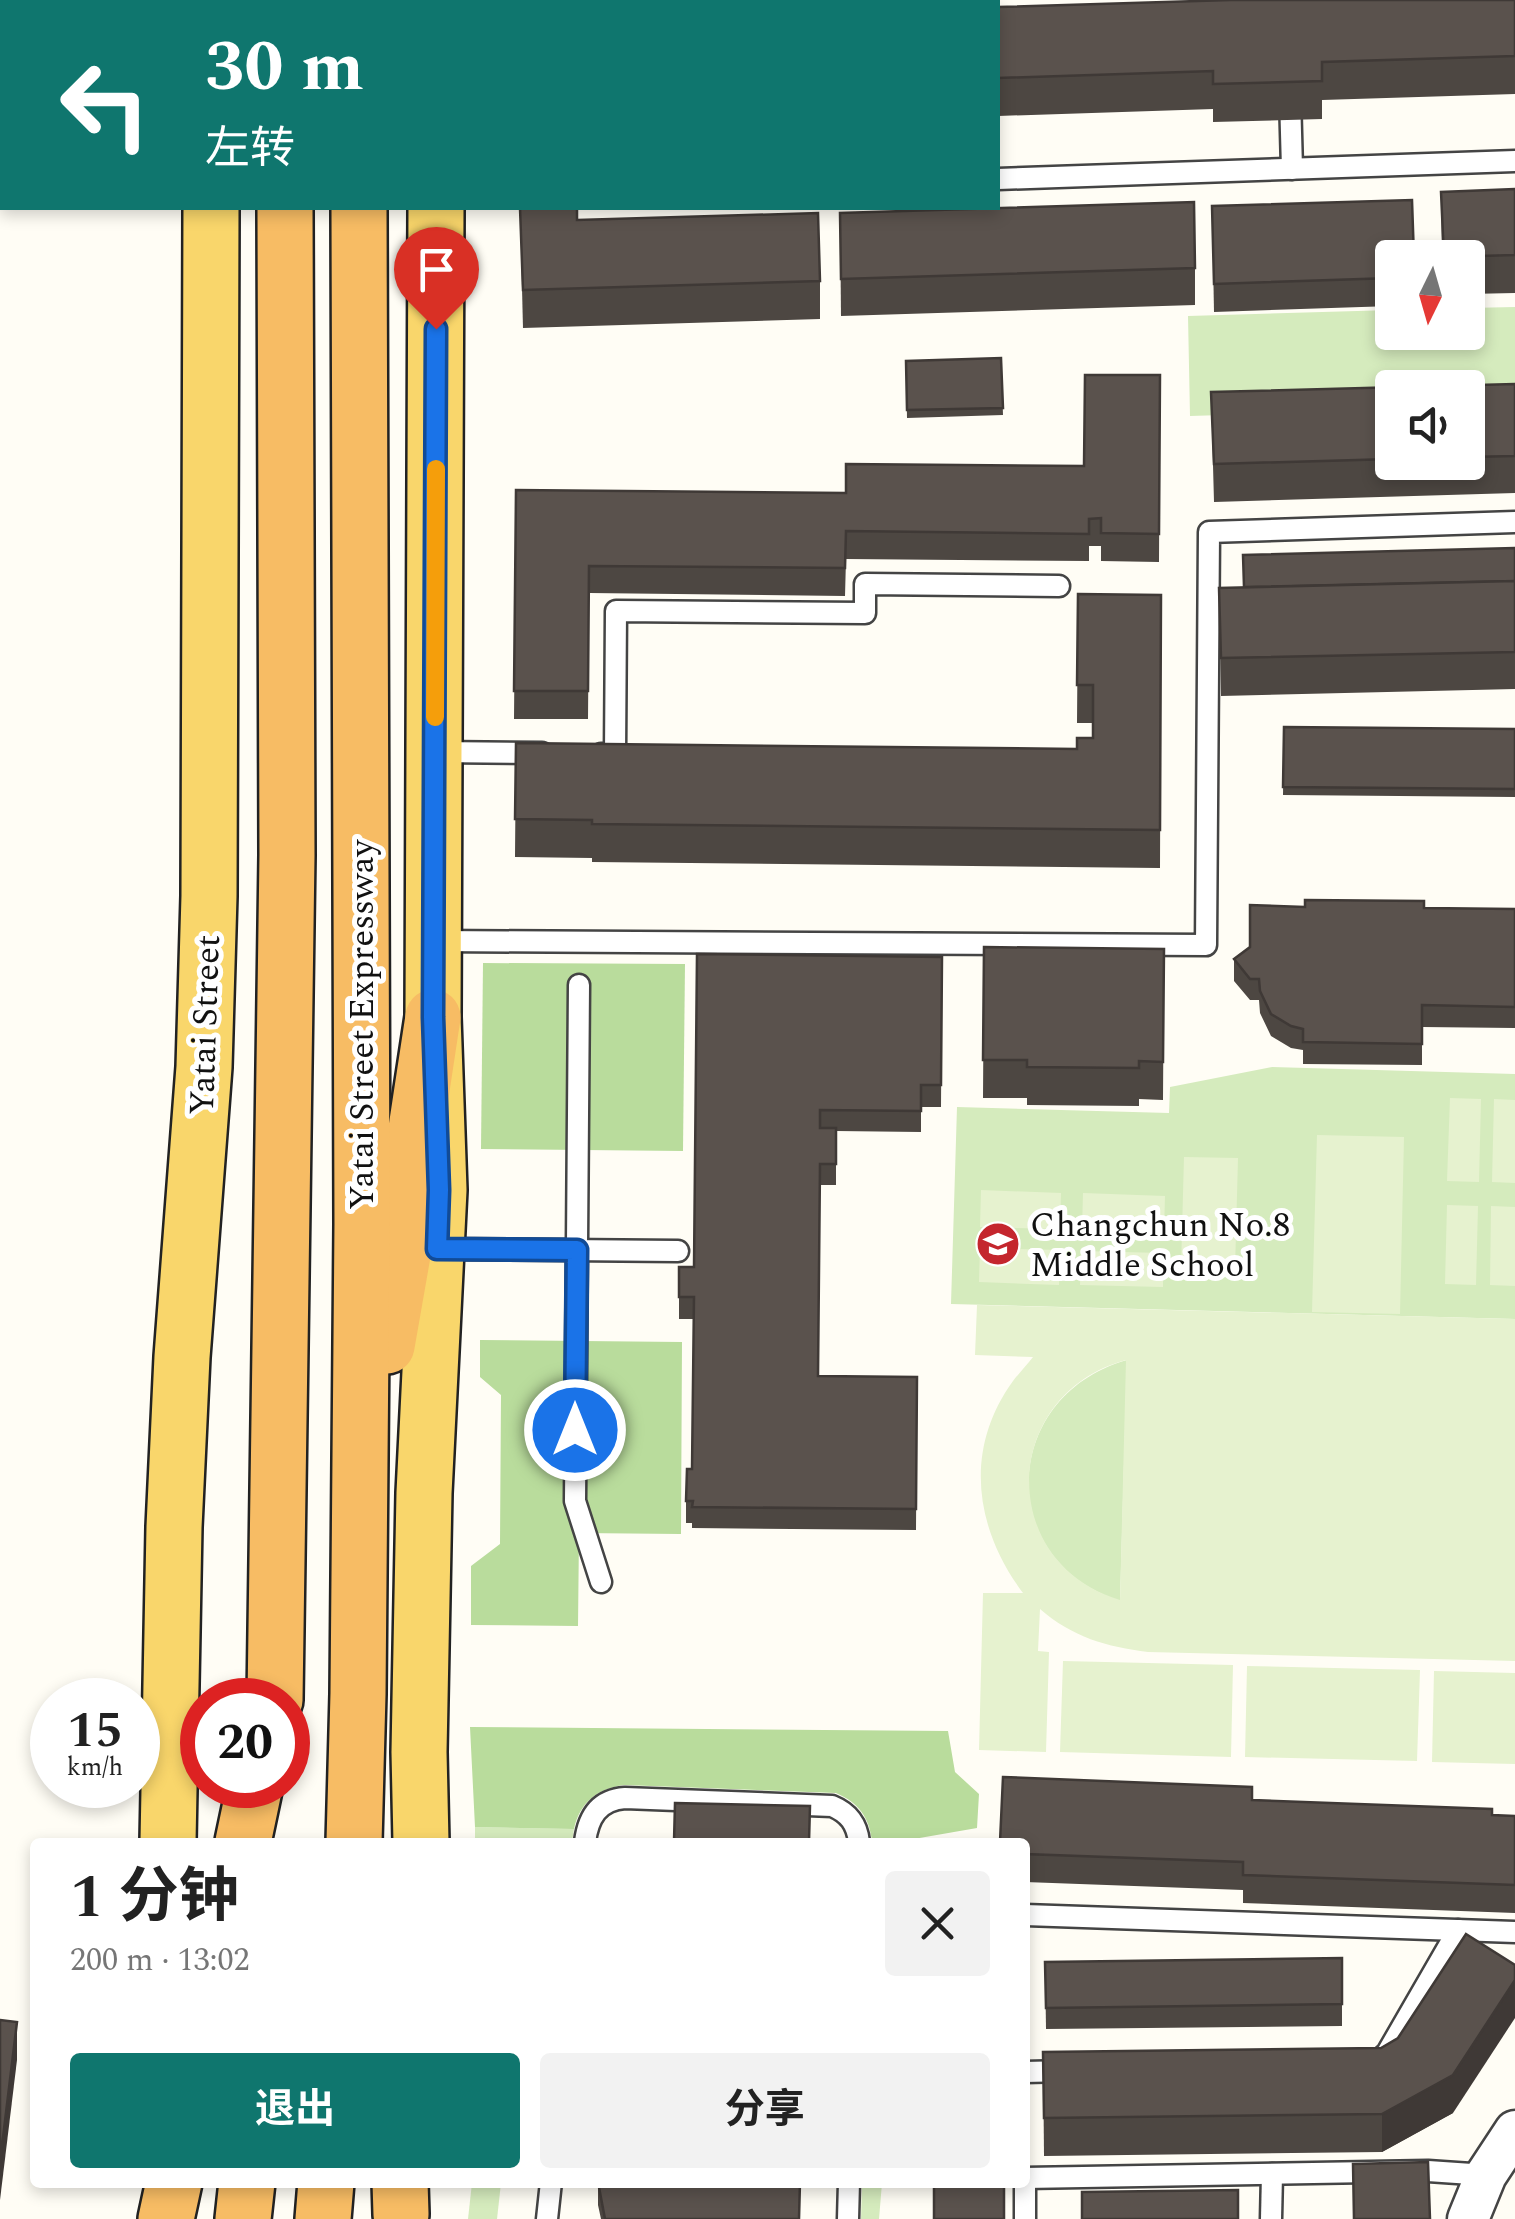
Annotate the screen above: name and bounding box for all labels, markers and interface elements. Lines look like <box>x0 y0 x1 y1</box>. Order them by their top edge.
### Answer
text: 30 m <box>205 15 364 121</box>
icon: left <box>40 40 170 170</box>
text: 左转 <box>205 115 295 184</box>
pin <box>394 227 479 330</box>
north arrow <box>1375 240 1485 350</box>
map controls <box>1375 240 1485 480</box>
icon: arrive <box>409 242 464 297</box>
button: sound <box>1375 370 1485 480</box>
street label: Yatai Street Expressway <box>336 839 389 1210</box>
street label: Yatai Street <box>176 934 235 1116</box>
place label: Changchun No.8 Middle School <box>1030 1199 1290 1292</box>
school or university icon: Changchun No.8 Middle School <box>975 1221 1021 1267</box>
position arrow <box>523 1378 627 1482</box>
speed limit sign: 20 <box>180 1678 310 1808</box>
text: 15 <box>67 1693 123 1769</box>
text: km/h <box>67 1749 123 1787</box>
text: 1 分钟 <box>70 1852 239 1944</box>
button: close <box>885 1871 990 1976</box>
text: 200 m · 13:02 <box>70 1936 250 1985</box>
button: 退出 <box>70 2053 520 2168</box>
button: 分享 <box>540 2053 990 2168</box>

